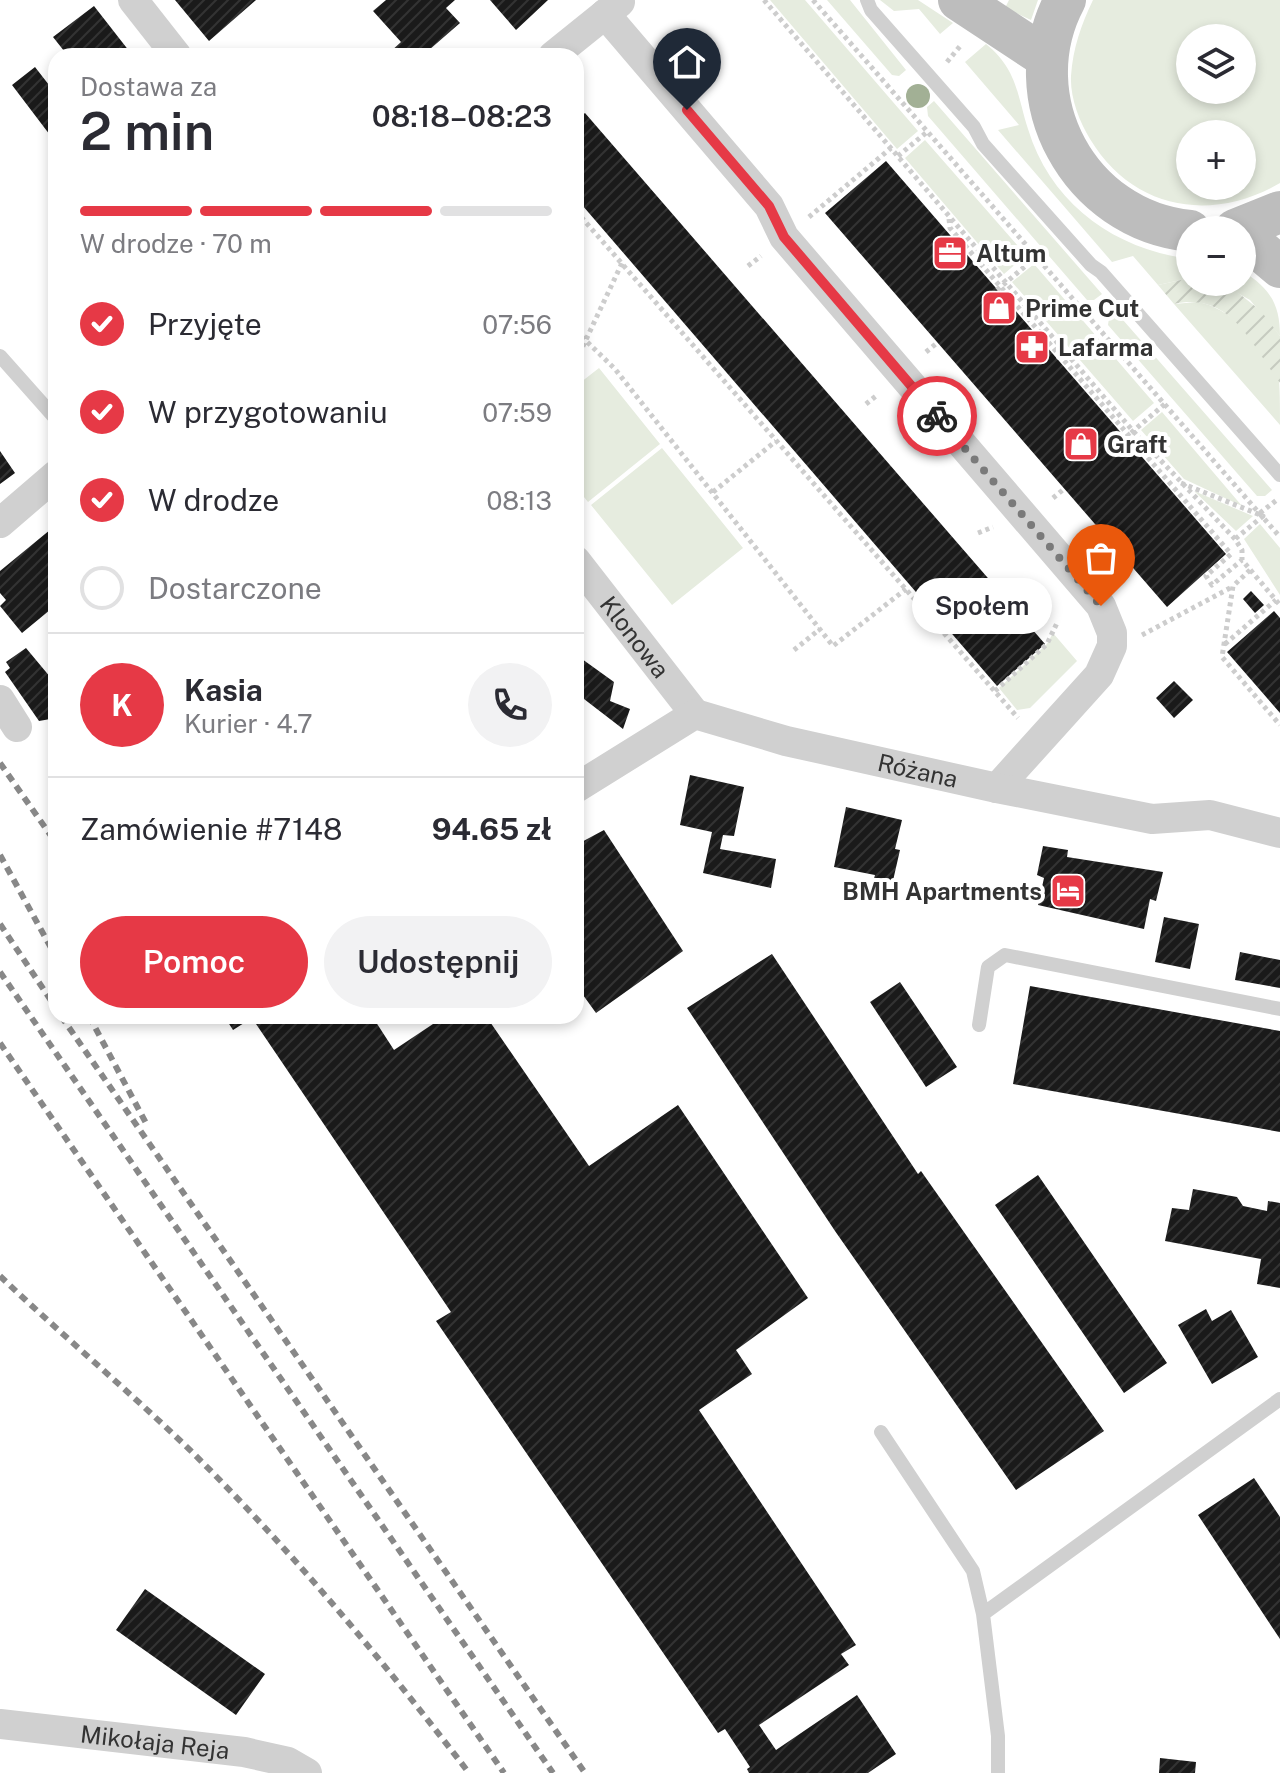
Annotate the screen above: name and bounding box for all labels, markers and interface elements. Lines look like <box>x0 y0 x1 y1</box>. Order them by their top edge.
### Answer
map controls <box>1176 24 1256 296</box>
button: layers <box>1176 24 1256 104</box>
pin <box>653 28 721 110</box>
icon: home <box>665 40 709 84</box>
text: Dostawa za <box>80 71 217 102</box>
text: 08:18–08:23 <box>372 98 552 134</box>
text: 2 min <box>80 101 214 162</box>
button: + <box>1176 120 1256 200</box>
button: − <box>1176 216 1256 296</box>
text: W drodze · 70 m <box>80 228 272 259</box>
office icon: Altum <box>931 234 969 272</box>
place label: Altum <box>976 239 1046 267</box>
shop icon: Prime Cut <box>980 289 1018 327</box>
place label: Prime Cut <box>1025 294 1139 322</box>
icon: check <box>80 302 124 346</box>
text: Przyjęte <box>148 306 262 342</box>
text: 07:56 <box>482 309 552 340</box>
pharmacy icon: Lafarma <box>1013 328 1051 366</box>
place label: Lafarma <box>1058 333 1153 361</box>
courier <box>897 376 977 456</box>
icon: check <box>80 390 124 434</box>
text: W przygotowaniu <box>148 394 388 430</box>
icon: bike <box>915 394 959 438</box>
text: 07:59 <box>482 397 552 428</box>
shop icon: Graft <box>1062 425 1100 463</box>
place label: Graft <box>1107 430 1167 458</box>
icon: check <box>80 478 124 522</box>
text: W drodze <box>148 482 279 518</box>
text: 08:13 <box>487 485 552 516</box>
pin <box>1067 524 1135 606</box>
icon: bag <box>1079 536 1123 580</box>
text: Dostarczone <box>148 570 322 606</box>
callout: Społem <box>913 578 1053 634</box>
street label: Klonowa <box>595 590 675 683</box>
text: Społem <box>935 590 1029 621</box>
button: phone <box>468 663 552 747</box>
text: Kasia <box>184 672 263 708</box>
text: K <box>111 687 133 723</box>
text: Kurier · 4.7 <box>184 708 313 739</box>
street label: Różana <box>875 748 960 793</box>
text: Zamówienie #7148 <box>80 811 342 847</box>
text: 94.65 zł <box>432 811 552 847</box>
hotel icon: BMH Apartments <box>1049 872 1087 910</box>
place label: BMH Apartments <box>842 877 1042 905</box>
button: Pomoc <box>80 916 308 1008</box>
button: Udostępnij <box>324 916 552 1008</box>
street label: Mikołaja Reja <box>79 1719 231 1764</box>

